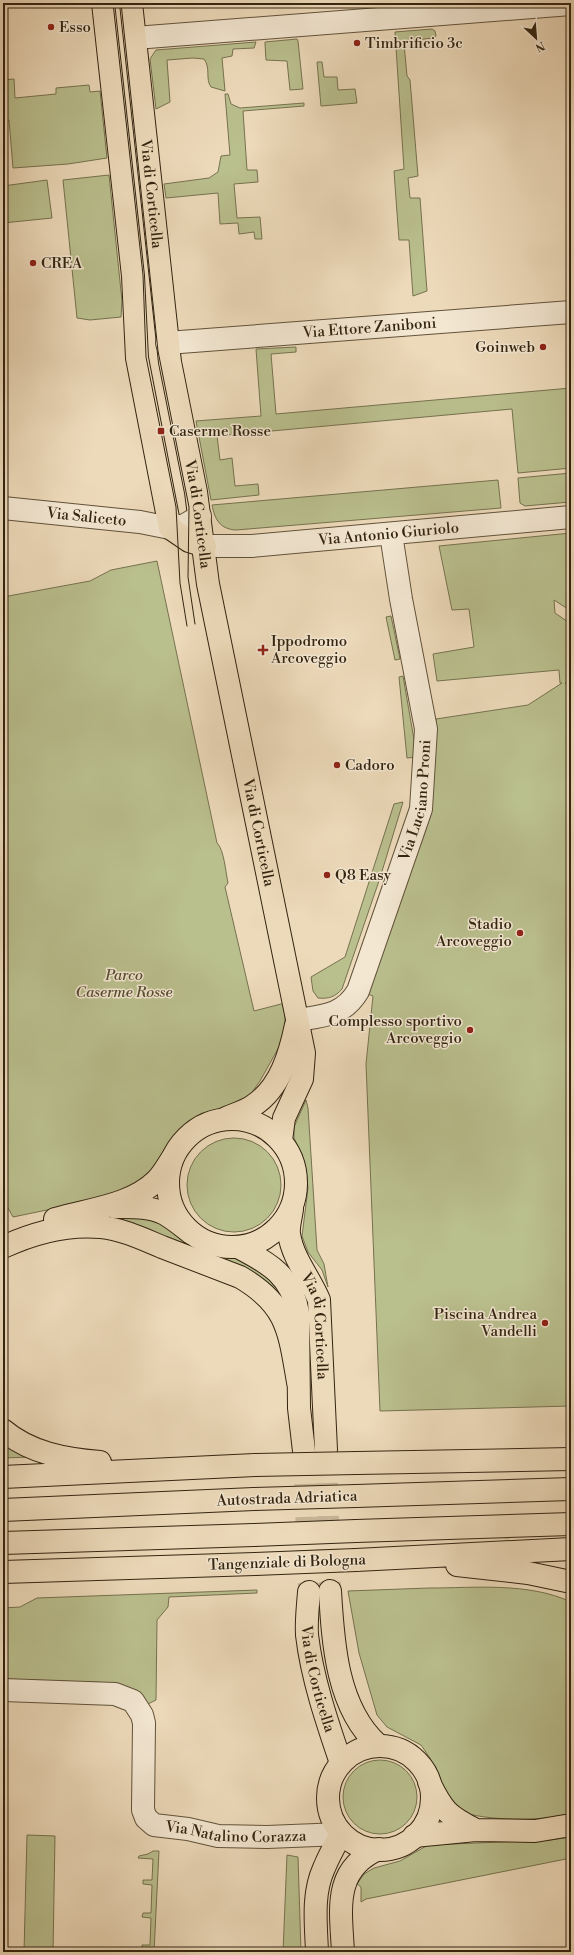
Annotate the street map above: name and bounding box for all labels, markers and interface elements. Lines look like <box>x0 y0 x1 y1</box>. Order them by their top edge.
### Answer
place label: Esso <box>59 18 91 37</box>
north arrow <box>516 18 556 58</box>
marker: Esso <box>46 22 56 32</box>
place label: Timbrificio 3c <box>365 34 463 53</box>
marker: Timbrificio 3c <box>352 38 362 48</box>
text: N <box>533 38 547 54</box>
street label: Via di Corticella <box>136 137 167 250</box>
place label: CREA <box>41 254 83 273</box>
marker: CREA <box>28 258 38 268</box>
street label: Via Ettore Zaniboni <box>301 313 437 343</box>
place label: Goinweb <box>475 338 535 357</box>
marker: Goinweb <box>538 342 548 352</box>
place label: Caserme Rosse <box>169 422 271 441</box>
marker: Caserme Rosse <box>156 426 166 436</box>
street label: Via di Corticella <box>180 457 215 570</box>
street label: Via Saliceto <box>45 503 127 531</box>
street label: Via Antonio Giuriolo <box>316 518 460 550</box>
place label: Ippodromo Arcoveggio <box>270 632 347 668</box>
marker: Ippodromo Arcoveggio <box>258 645 268 655</box>
street label: Via Luciano Proni <box>395 739 435 864</box>
place label: Cadoro <box>345 756 395 775</box>
marker: Cadoro <box>332 760 342 770</box>
street label: Via di Corticella <box>238 776 279 889</box>
place label: Q8 Easy <box>335 866 392 885</box>
marker: Q8 Easy <box>322 870 332 880</box>
place label: Stadio Arcoveggio <box>435 915 512 951</box>
marker: Stadio Arcoveggio <box>515 928 525 938</box>
park label: Parco Caserme Rosse <box>76 966 172 1002</box>
place label: Complesso sportivo Arcoveggio <box>328 1012 462 1048</box>
marker: Complesso sportivo Arcoveggio <box>465 1025 475 1035</box>
street label: Via di Corticella <box>296 1268 332 1381</box>
place label: Piscina Andrea Vandelli <box>434 1305 537 1341</box>
marker: Piscina Andrea Vandelli <box>540 1318 550 1328</box>
street label: Autostrada Adriatica <box>215 1487 358 1510</box>
street label: Tangenziale di Bologna <box>208 1550 367 1575</box>
street label: Via di Corticella <box>297 1624 339 1735</box>
street label: Via Natalino Corazza <box>163 1817 307 1847</box>

